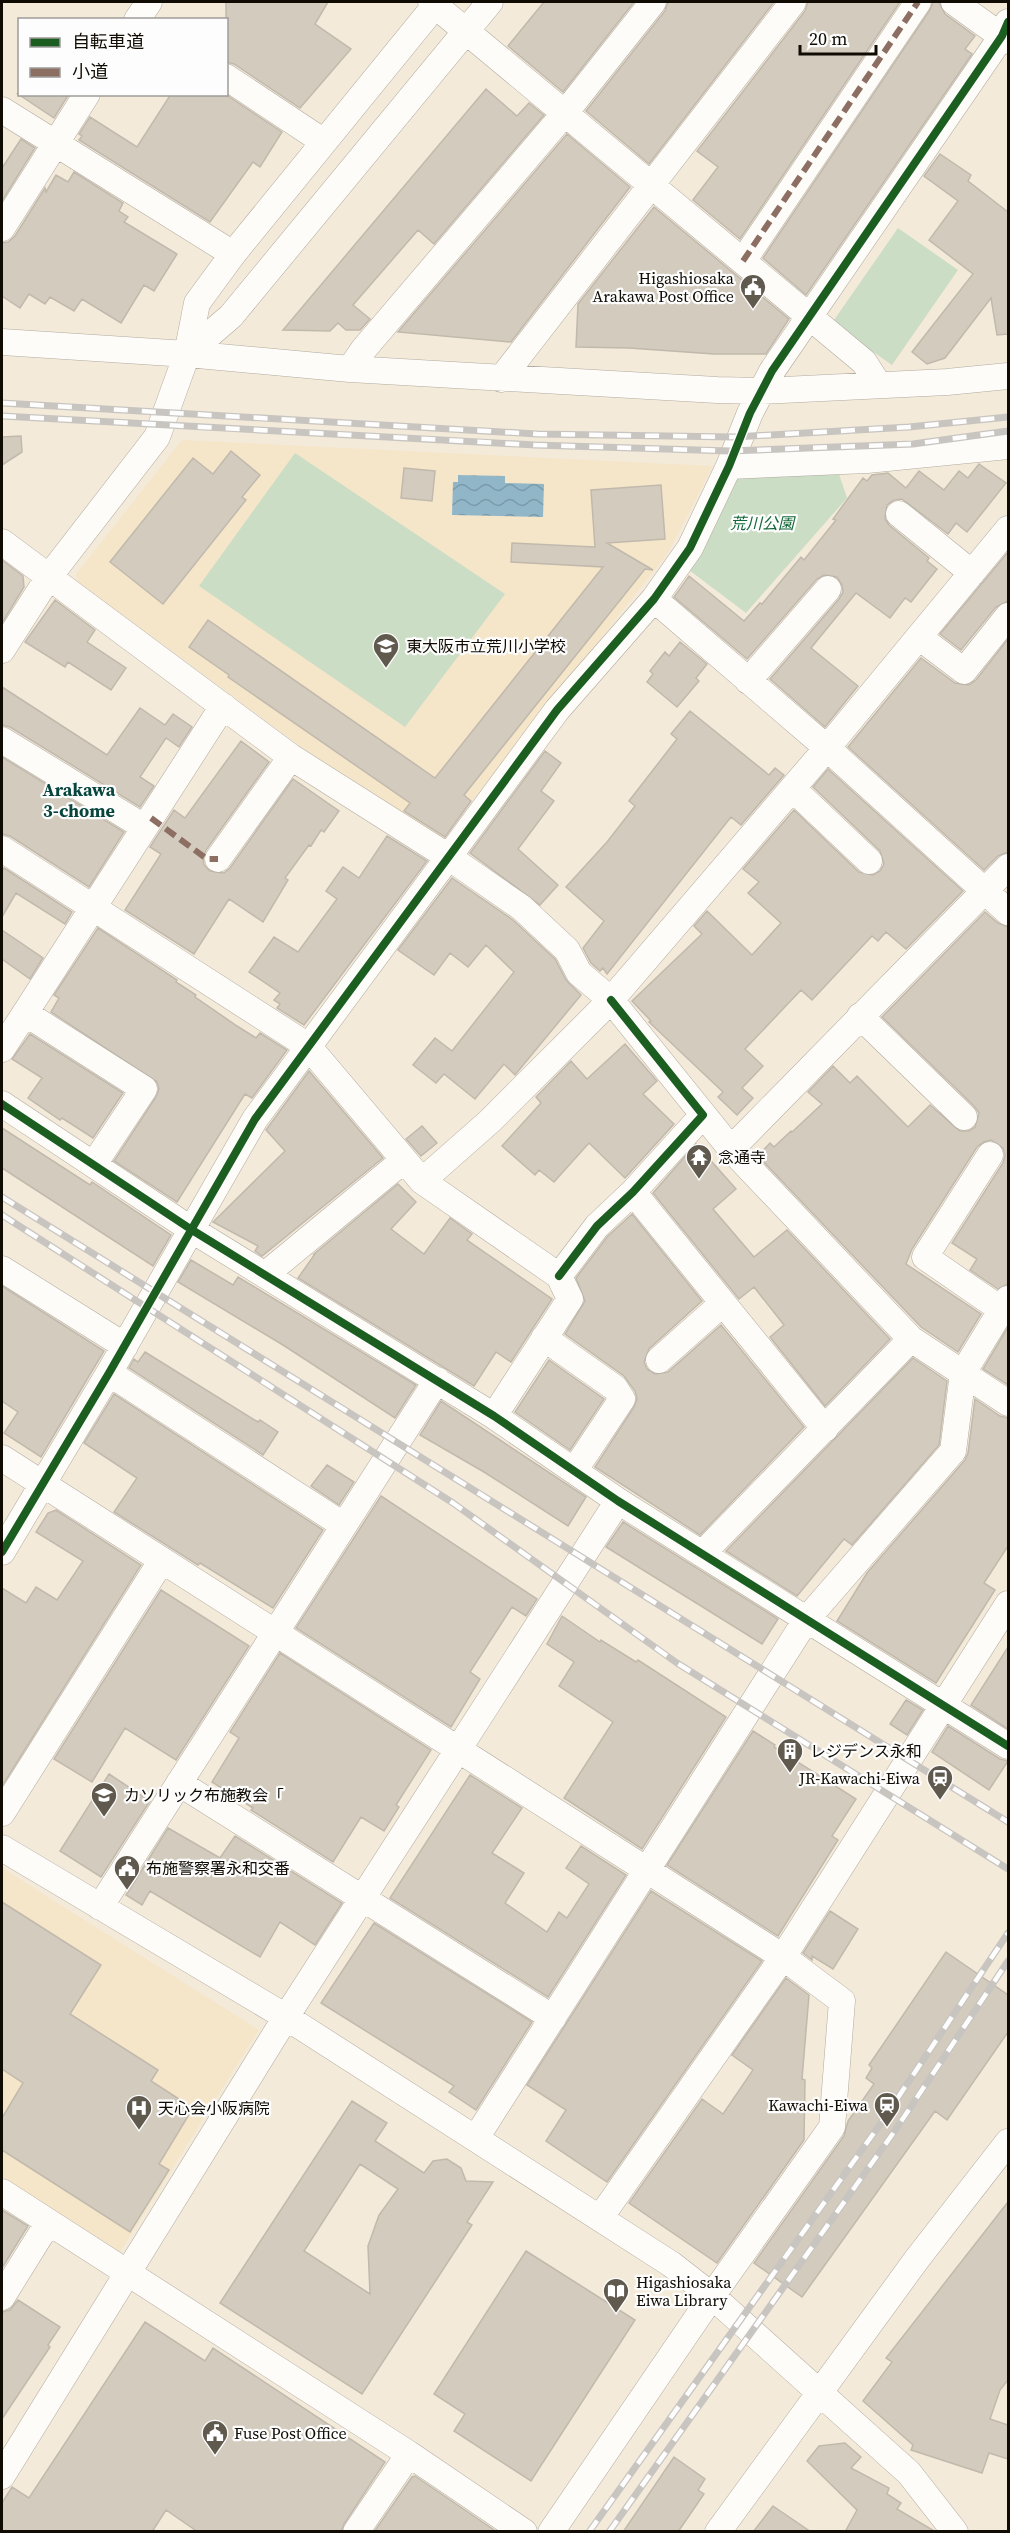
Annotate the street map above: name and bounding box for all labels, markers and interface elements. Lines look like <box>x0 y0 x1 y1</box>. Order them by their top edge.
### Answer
legend <box>18 18 228 96</box>
scale bar <box>800 18 876 56</box>
text: 20 m <box>809 26 847 51</box>
text: 自転車道 <box>72 29 144 54</box>
text: 小道 <box>72 59 108 84</box>
place label: Higashiosaka Arakawa Post Office <box>593 267 735 307</box>
public building icon: Higashiosaka Arakawa Post Office <box>738 272 768 310</box>
park label: 荒川公園 <box>730 512 796 534</box>
school or university icon: 東大阪市立荒川小学校 <box>371 631 401 669</box>
place label: 東大阪市立荒川小学校 <box>406 635 566 657</box>
district label: Arakawa 3-chome <box>43 777 116 823</box>
temple icon: 念通寺 <box>684 1142 714 1180</box>
place label: 念通寺 <box>718 1146 766 1168</box>
building icon: レジデンス永和 <box>775 1736 805 1774</box>
place label: レジデンス永和 <box>810 1740 922 1762</box>
station icon: JR-Kawachi-Eiwa <box>925 1763 955 1801</box>
place label: JR-Kawachi-Eiwa <box>798 1767 921 1789</box>
school or university icon: カソリック布施教会「 <box>89 1780 119 1818</box>
place label: カソリック布施教会「 <box>124 1784 284 1806</box>
public building icon: 布施警察署永和交番 <box>112 1853 142 1891</box>
place label: 布施警察署永和交番 <box>146 1857 290 1879</box>
station icon: Kawachi-Eiwa <box>872 2090 902 2128</box>
hospital icon: 天心会小阪病院 <box>124 2093 154 2131</box>
place label: Kawachi-Eiwa <box>768 2094 869 2116</box>
place label: 天心会小阪病院 <box>158 2097 270 2119</box>
place label: Higashiosaka Eiwa Library <box>636 2271 732 2311</box>
library icon: Higashiosaka Eiwa Library <box>601 2276 631 2314</box>
public building icon: Fuse Post Office <box>200 2418 230 2456</box>
place label: Fuse Post Office <box>234 2422 347 2444</box>

